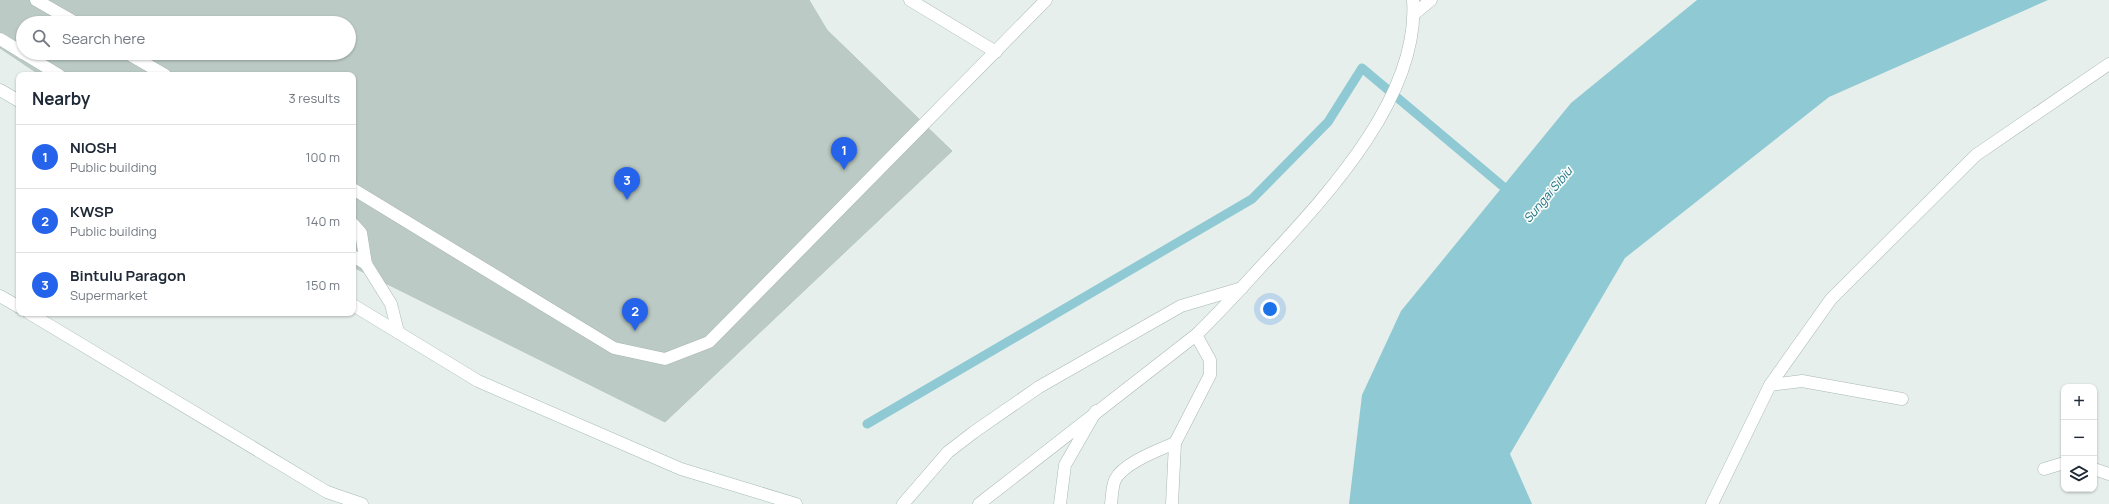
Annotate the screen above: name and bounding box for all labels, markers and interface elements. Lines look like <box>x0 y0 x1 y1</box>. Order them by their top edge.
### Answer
search box <box>16 16 356 60</box>
icon: search <box>30 27 52 49</box>
text: Search here <box>62 28 145 49</box>
text: Nearby <box>32 87 90 110</box>
text: 3 results <box>288 89 340 107</box>
text: NIOSH <box>70 137 117 158</box>
pin: 1 <box>831 137 857 170</box>
text: 1 <box>42 148 48 166</box>
text: 100 m <box>305 148 340 166</box>
text: Public building <box>70 158 157 176</box>
water label: Sungai Sibiu <box>1519 163 1576 226</box>
pin: 3 <box>614 167 640 200</box>
text: KWSP <box>70 201 113 222</box>
text: 2 <box>41 212 49 230</box>
text: 140 m <box>306 212 340 230</box>
text: Public building <box>70 222 157 240</box>
text: Bintulu Paragon <box>70 265 186 286</box>
text: 3 <box>41 276 49 294</box>
text: 150 m <box>306 276 340 294</box>
text: Supermarket <box>70 286 148 304</box>
pin: 2 <box>622 298 648 331</box>
your location <box>1260 299 1280 319</box>
map controls <box>2061 384 2097 492</box>
button: + <box>2061 384 2097 420</box>
button: − <box>2061 420 2097 456</box>
button: layers <box>2061 456 2097 492</box>

